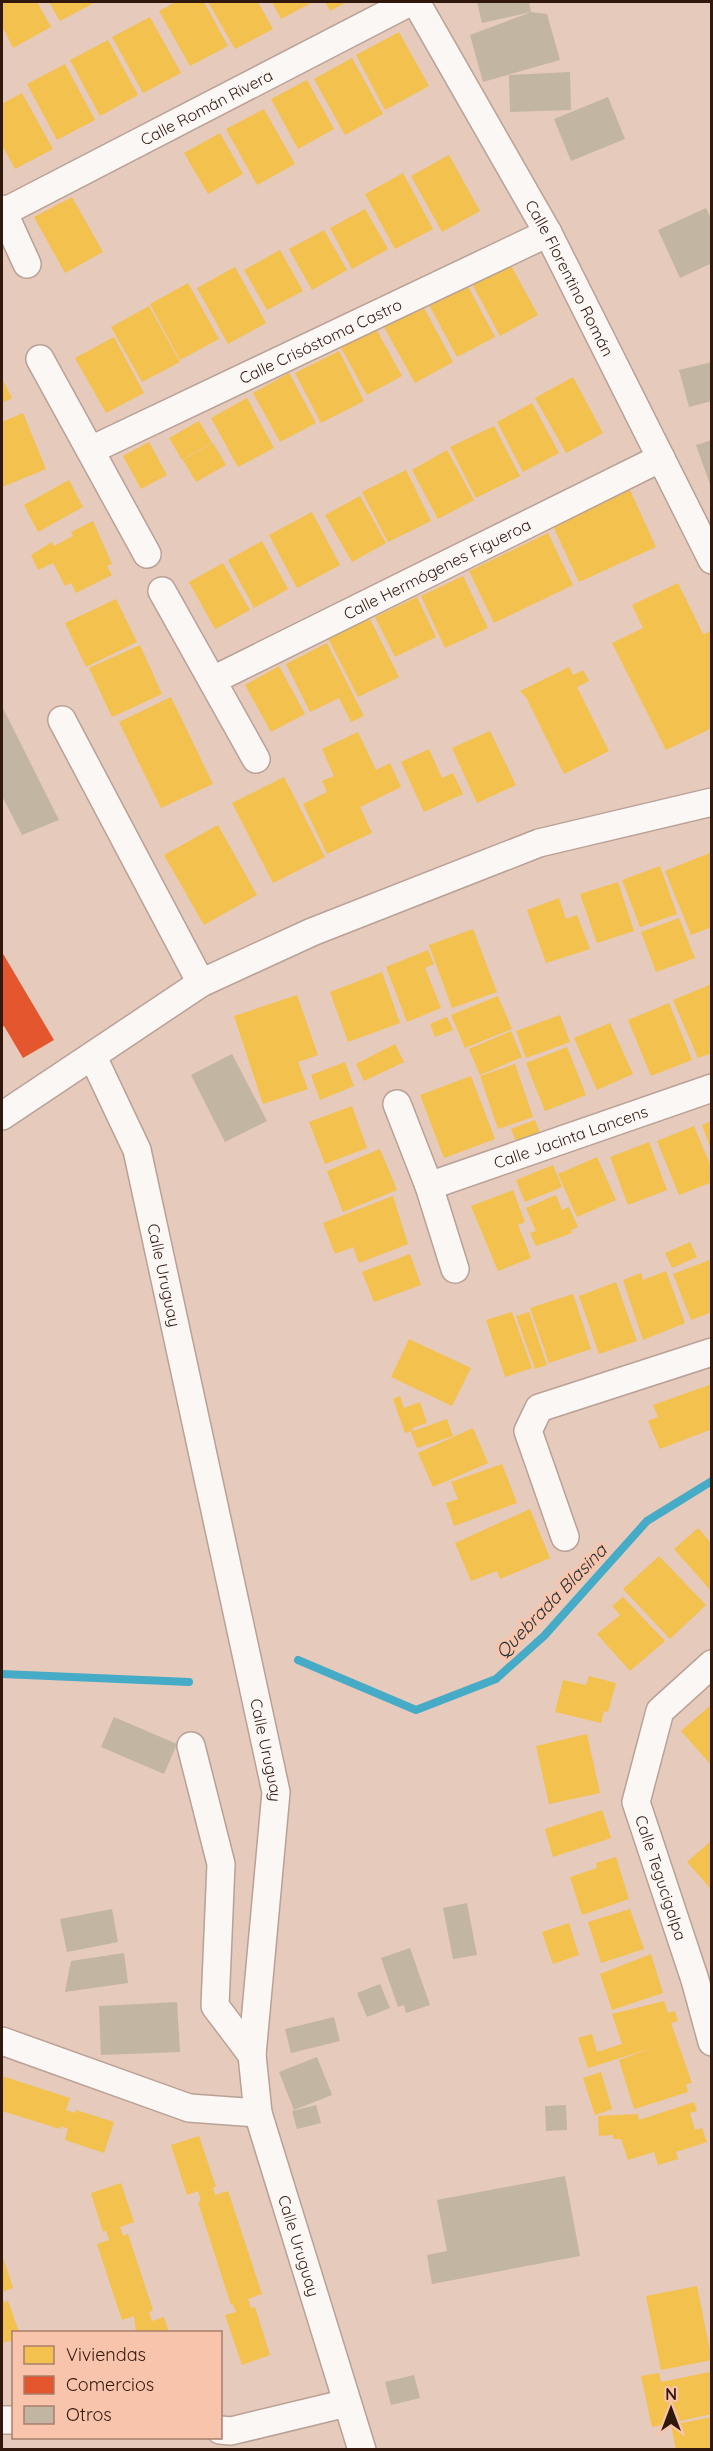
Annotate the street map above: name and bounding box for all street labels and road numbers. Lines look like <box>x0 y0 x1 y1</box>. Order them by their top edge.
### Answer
street label: Calle Román Rivera <box>137 65 276 150</box>
street label: Calle Florentino Román <box>521 196 618 360</box>
street label: Calle Crisóstoma Castro <box>236 294 405 388</box>
street label: Calle Hermógenes Figueroa <box>340 514 534 624</box>
street label: Calle Jacinta Lancens <box>491 1101 650 1173</box>
street label: Calle Uruguay <box>143 1222 185 1329</box>
street label: Calle Uruguay <box>246 1697 286 1803</box>
street label: Calle Tegucigalpa <box>631 1812 691 1943</box>
street label: Calle Uruguay <box>274 2192 324 2299</box>

